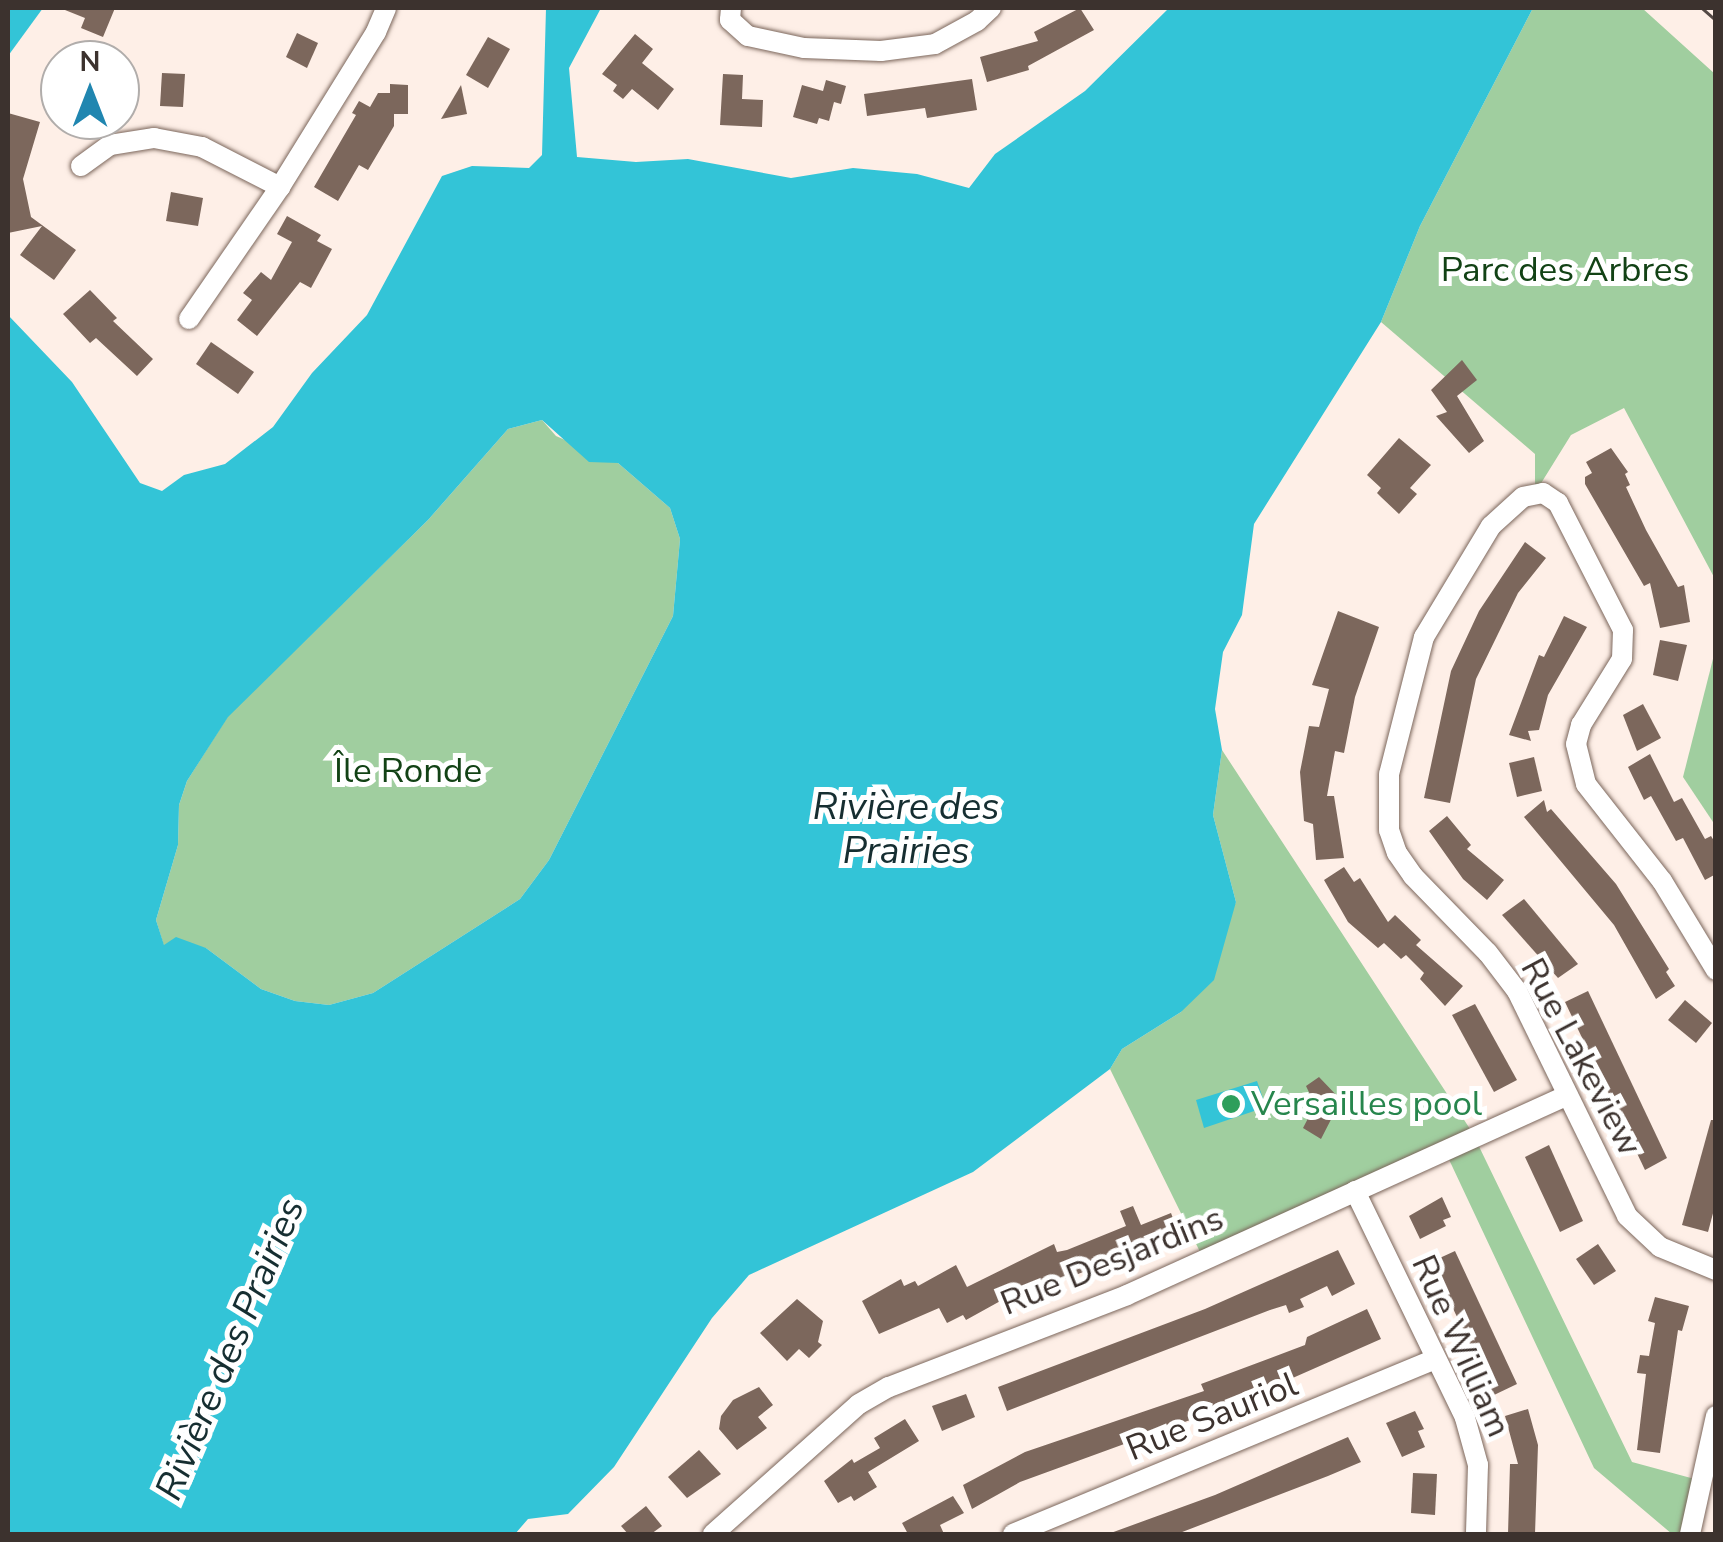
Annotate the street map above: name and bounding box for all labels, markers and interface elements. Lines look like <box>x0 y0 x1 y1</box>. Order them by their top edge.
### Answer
north arrow <box>40 40 140 140</box>
text: N <box>80 43 100 81</box>
park label: Parc des Arbres <box>1441 249 1689 291</box>
park label: Île Ronde <box>334 750 482 792</box>
water label: Rivière des Prairies <box>813 784 999 874</box>
street label: Rue Lakeview <box>1511 951 1651 1163</box>
place label: Versailles pool <box>1251 1083 1482 1125</box>
marker: Versailles pool <box>1220 1093 1242 1115</box>
water label: Rivière des Prairies <box>146 1191 314 1507</box>
street label: Rue Desjardins <box>995 1197 1229 1325</box>
street label: Rue William <box>1402 1249 1520 1443</box>
street label: Rue Sauriol <box>1120 1364 1304 1470</box>

